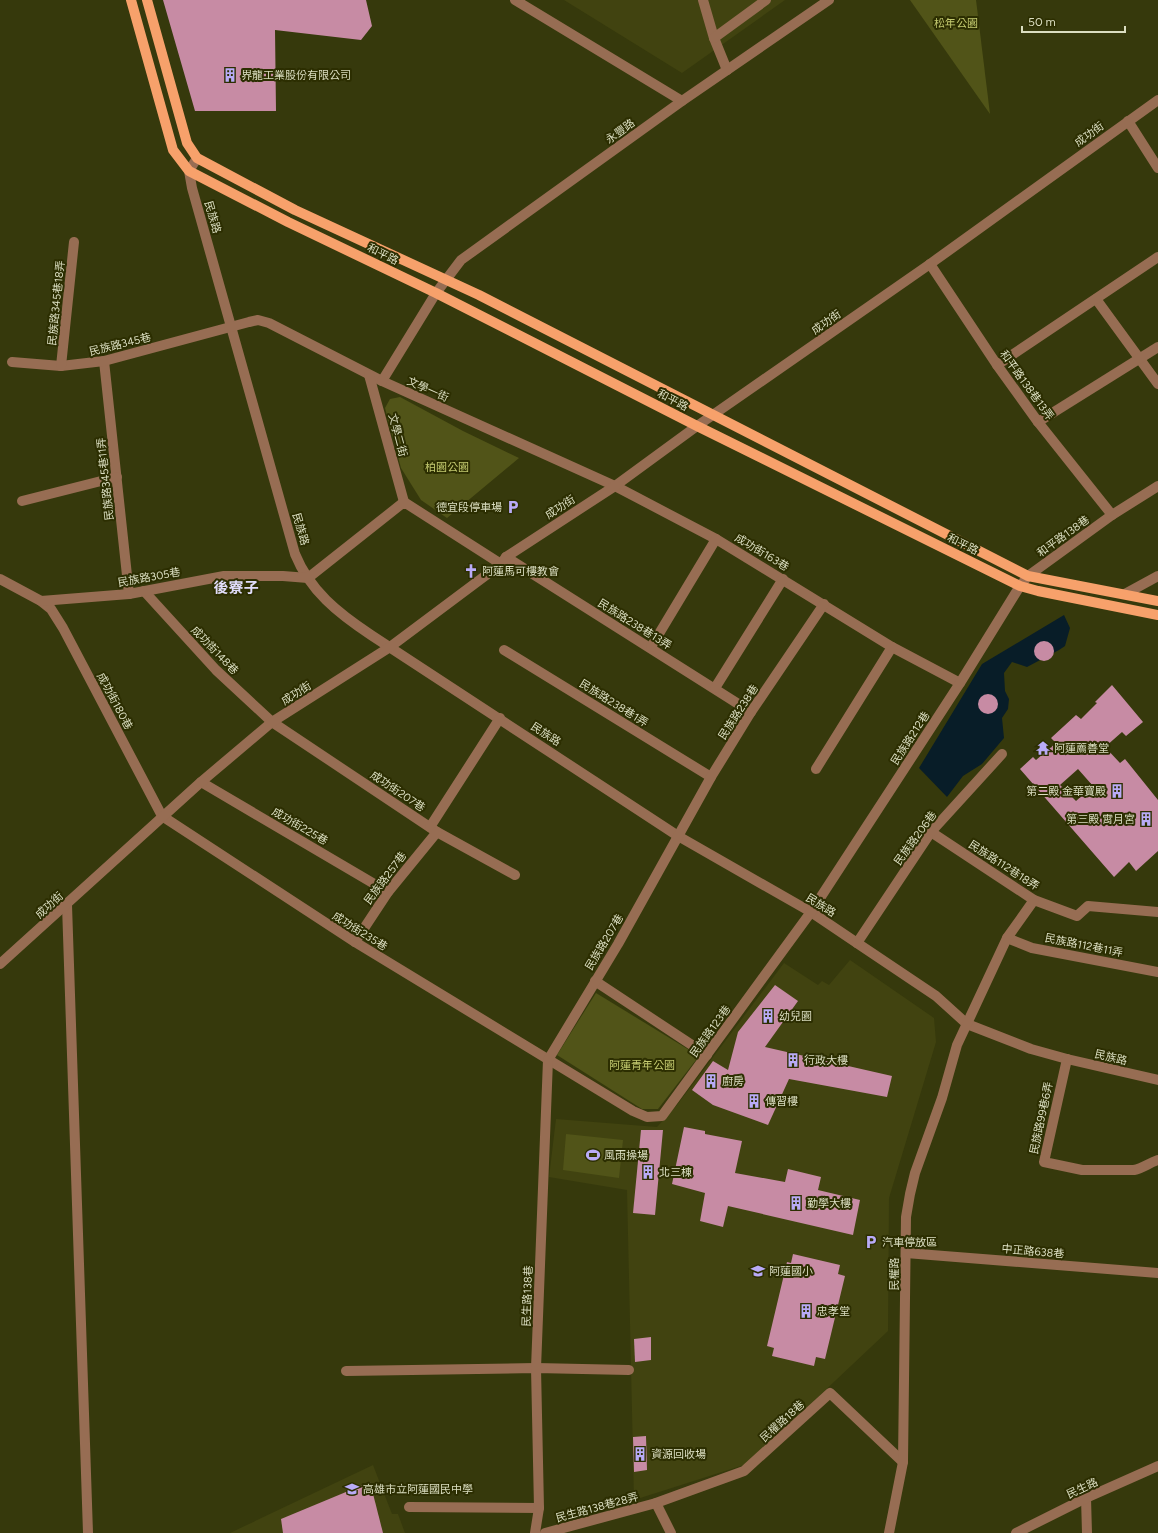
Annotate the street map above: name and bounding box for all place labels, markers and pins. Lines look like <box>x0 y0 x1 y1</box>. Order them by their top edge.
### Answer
building icon: 界龍工業股份有限公司 <box>222 67 238 83</box>
place label: 界龍工業股份有限公司 <box>241 69 351 82</box>
parking icon: 德宜段停車場 <box>505 499 521 515</box>
place label: 德宜段停車場 <box>436 501 502 514</box>
church icon: 阿蓮馬可樓教會 <box>463 563 479 579</box>
place label: 阿蓮馬可樓教會 <box>482 565 559 578</box>
temple icon: 阿蓮薦善堂 <box>1035 740 1051 756</box>
place label: 阿蓮薦善堂 <box>1054 742 1109 755</box>
building icon: 第二殿 金華寶殿 <box>1109 783 1125 799</box>
place label: 第二殿 金華寶殿 <box>1026 785 1106 798</box>
building icon: 第三殿 霄月宮 <box>1138 811 1154 827</box>
place label: 第三殿 霄月宮 <box>1066 813 1135 826</box>
building icon: 幼兒園 <box>760 1008 776 1024</box>
place label: 幼兒園 <box>779 1010 812 1023</box>
building icon: 行政大樓 <box>785 1052 801 1068</box>
place label: 行政大樓 <box>804 1054 848 1067</box>
building icon: 廚房 <box>703 1073 719 1089</box>
place label: 廚房 <box>722 1075 744 1088</box>
building icon: 傳習樓 <box>746 1093 762 1109</box>
place label: 傳習樓 <box>765 1095 798 1108</box>
sports icon: 風雨操場 <box>585 1147 601 1163</box>
place label: 風雨操場 <box>604 1149 648 1162</box>
building icon: 北三棟 <box>640 1164 656 1180</box>
place label: 北三棟 <box>659 1166 692 1179</box>
building icon: 勤學大樓 <box>788 1195 804 1211</box>
place label: 勤學大樓 <box>807 1197 851 1210</box>
parking icon: 汽車停放區 <box>863 1234 879 1250</box>
place label: 汽車停放區 <box>882 1236 937 1249</box>
school or university icon: 阿蓮國小 <box>750 1263 766 1279</box>
place label: 阿蓮國小 <box>769 1265 813 1278</box>
building icon: 忠孝堂 <box>798 1303 814 1319</box>
place label: 忠孝堂 <box>817 1305 850 1318</box>
building icon: 資源回收場 <box>632 1446 648 1462</box>
place label: 資源回收場 <box>651 1448 706 1461</box>
school or university icon: 高雄市立阿蓮國民中學 <box>344 1481 360 1497</box>
place label: 高雄市立阿蓮國民中學 <box>363 1483 473 1496</box>

